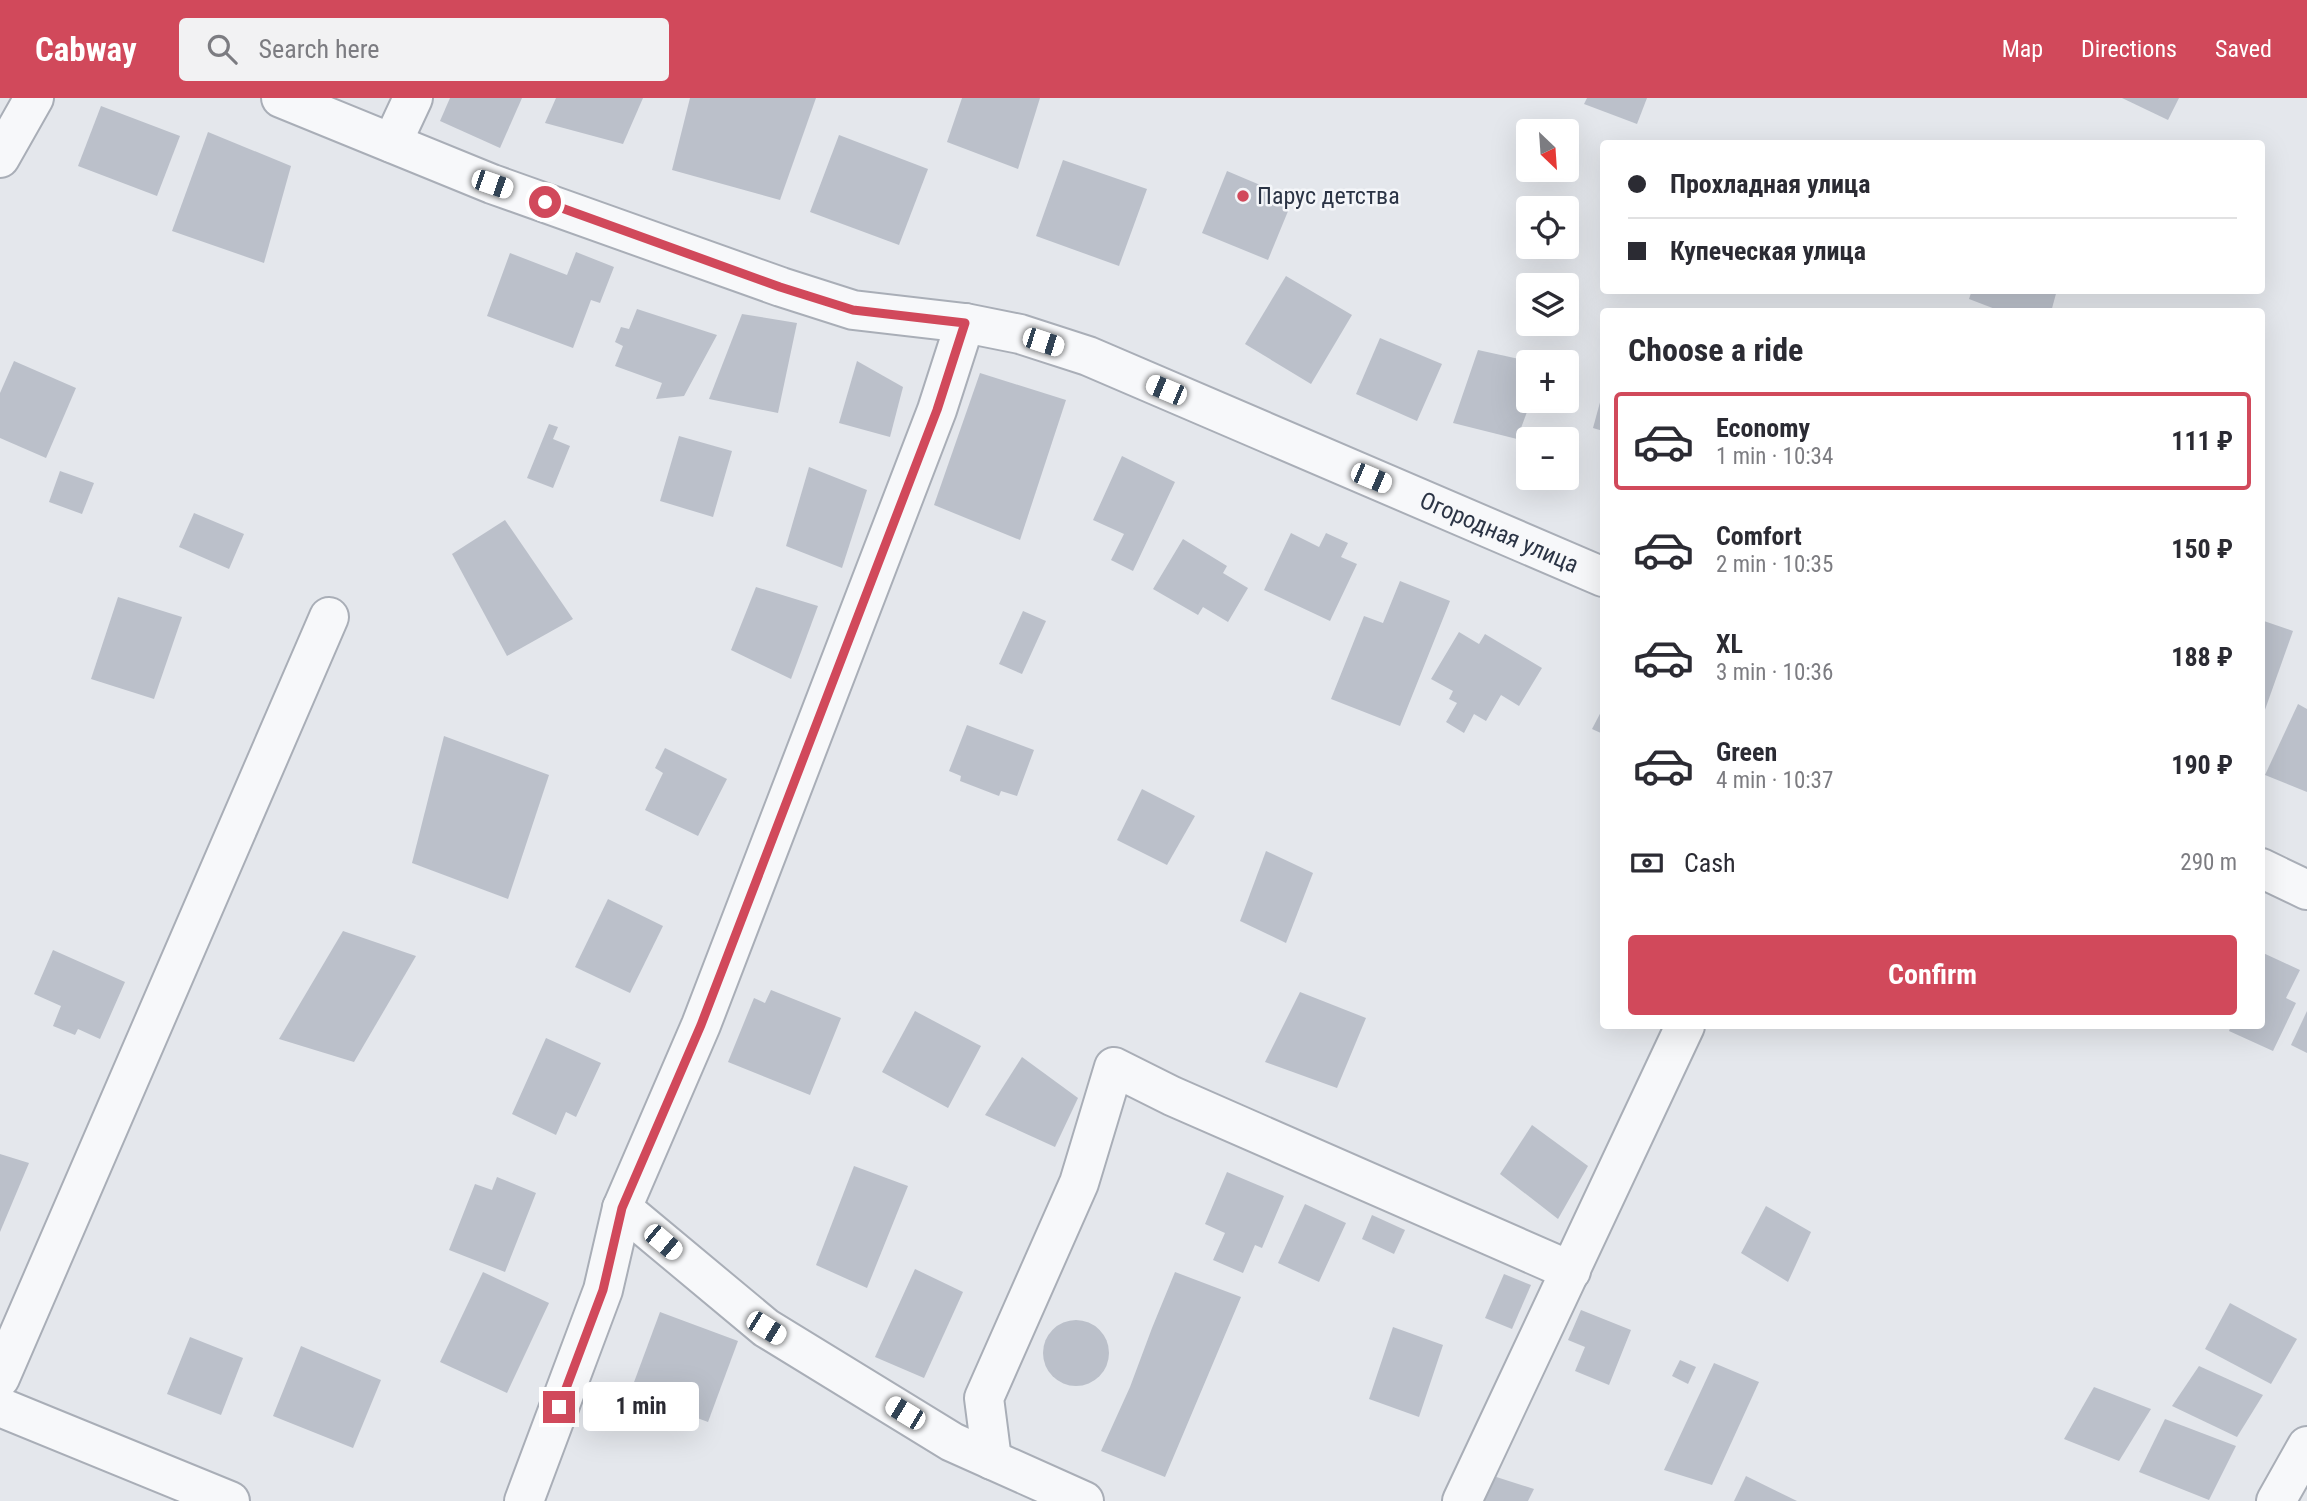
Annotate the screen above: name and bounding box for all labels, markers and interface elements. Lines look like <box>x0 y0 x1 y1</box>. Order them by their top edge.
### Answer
search box <box>179 18 669 81</box>
text: Cabway <box>35 30 137 69</box>
icon: search <box>203 30 241 68</box>
text: Search here <box>259 34 380 64</box>
text: Map <box>2002 35 2043 63</box>
text: Directions <box>2081 35 2177 63</box>
text: Saved <box>2215 35 2272 63</box>
north arrow <box>1516 119 1578 182</box>
map controls <box>1516 119 1579 490</box>
car <box>469 167 516 201</box>
text: Прохладная улица <box>1670 169 1870 199</box>
place label: Парус детства <box>1257 182 1400 210</box>
route start <box>529 186 561 218</box>
marker: Парус детства <box>1235 188 1251 204</box>
button: locate <box>1516 196 1579 259</box>
text: Купеческая улица <box>1670 236 1866 266</box>
button: layers <box>1516 273 1579 336</box>
car <box>1020 326 1067 358</box>
text: Choose a ride <box>1628 331 1803 369</box>
button: + <box>1516 350 1579 413</box>
car <box>1143 372 1190 408</box>
icon: car <box>1632 410 1695 473</box>
text: Economy <box>1716 413 1810 443</box>
text: 111 ₽ <box>2171 426 2233 456</box>
button: − <box>1516 427 1579 490</box>
text: 1 min · 10:34 <box>1716 443 1833 470</box>
car <box>1348 460 1395 496</box>
street label: Огородная улица <box>1416 486 1583 579</box>
icon: car <box>1632 518 1695 581</box>
text: Comfort <box>1716 521 1802 551</box>
text: 150 ₽ <box>2171 534 2233 564</box>
text: 2 min · 10:35 <box>1716 551 1833 578</box>
icon: car <box>1632 626 1695 689</box>
text: XL <box>1716 629 1743 659</box>
text: 188 ₽ <box>2171 642 2233 672</box>
text: 3 min · 10:36 <box>1716 659 1833 686</box>
icon: car <box>1632 734 1695 797</box>
text: Green <box>1716 737 1777 767</box>
text: 190 ₽ <box>2171 750 2233 780</box>
text: 4 min · 10:37 <box>1716 767 1833 794</box>
icon: cash <box>1628 844 1666 882</box>
text: Cash <box>1684 848 1736 878</box>
text: 290 m <box>2180 849 2237 876</box>
button: Confirm <box>1628 935 2237 1015</box>
car <box>641 1220 686 1264</box>
car <box>743 1308 790 1348</box>
callout: 1 min <box>584 1382 699 1432</box>
route end <box>543 1391 575 1423</box>
text: 1 min <box>615 1393 667 1420</box>
car <box>882 1393 929 1433</box>

